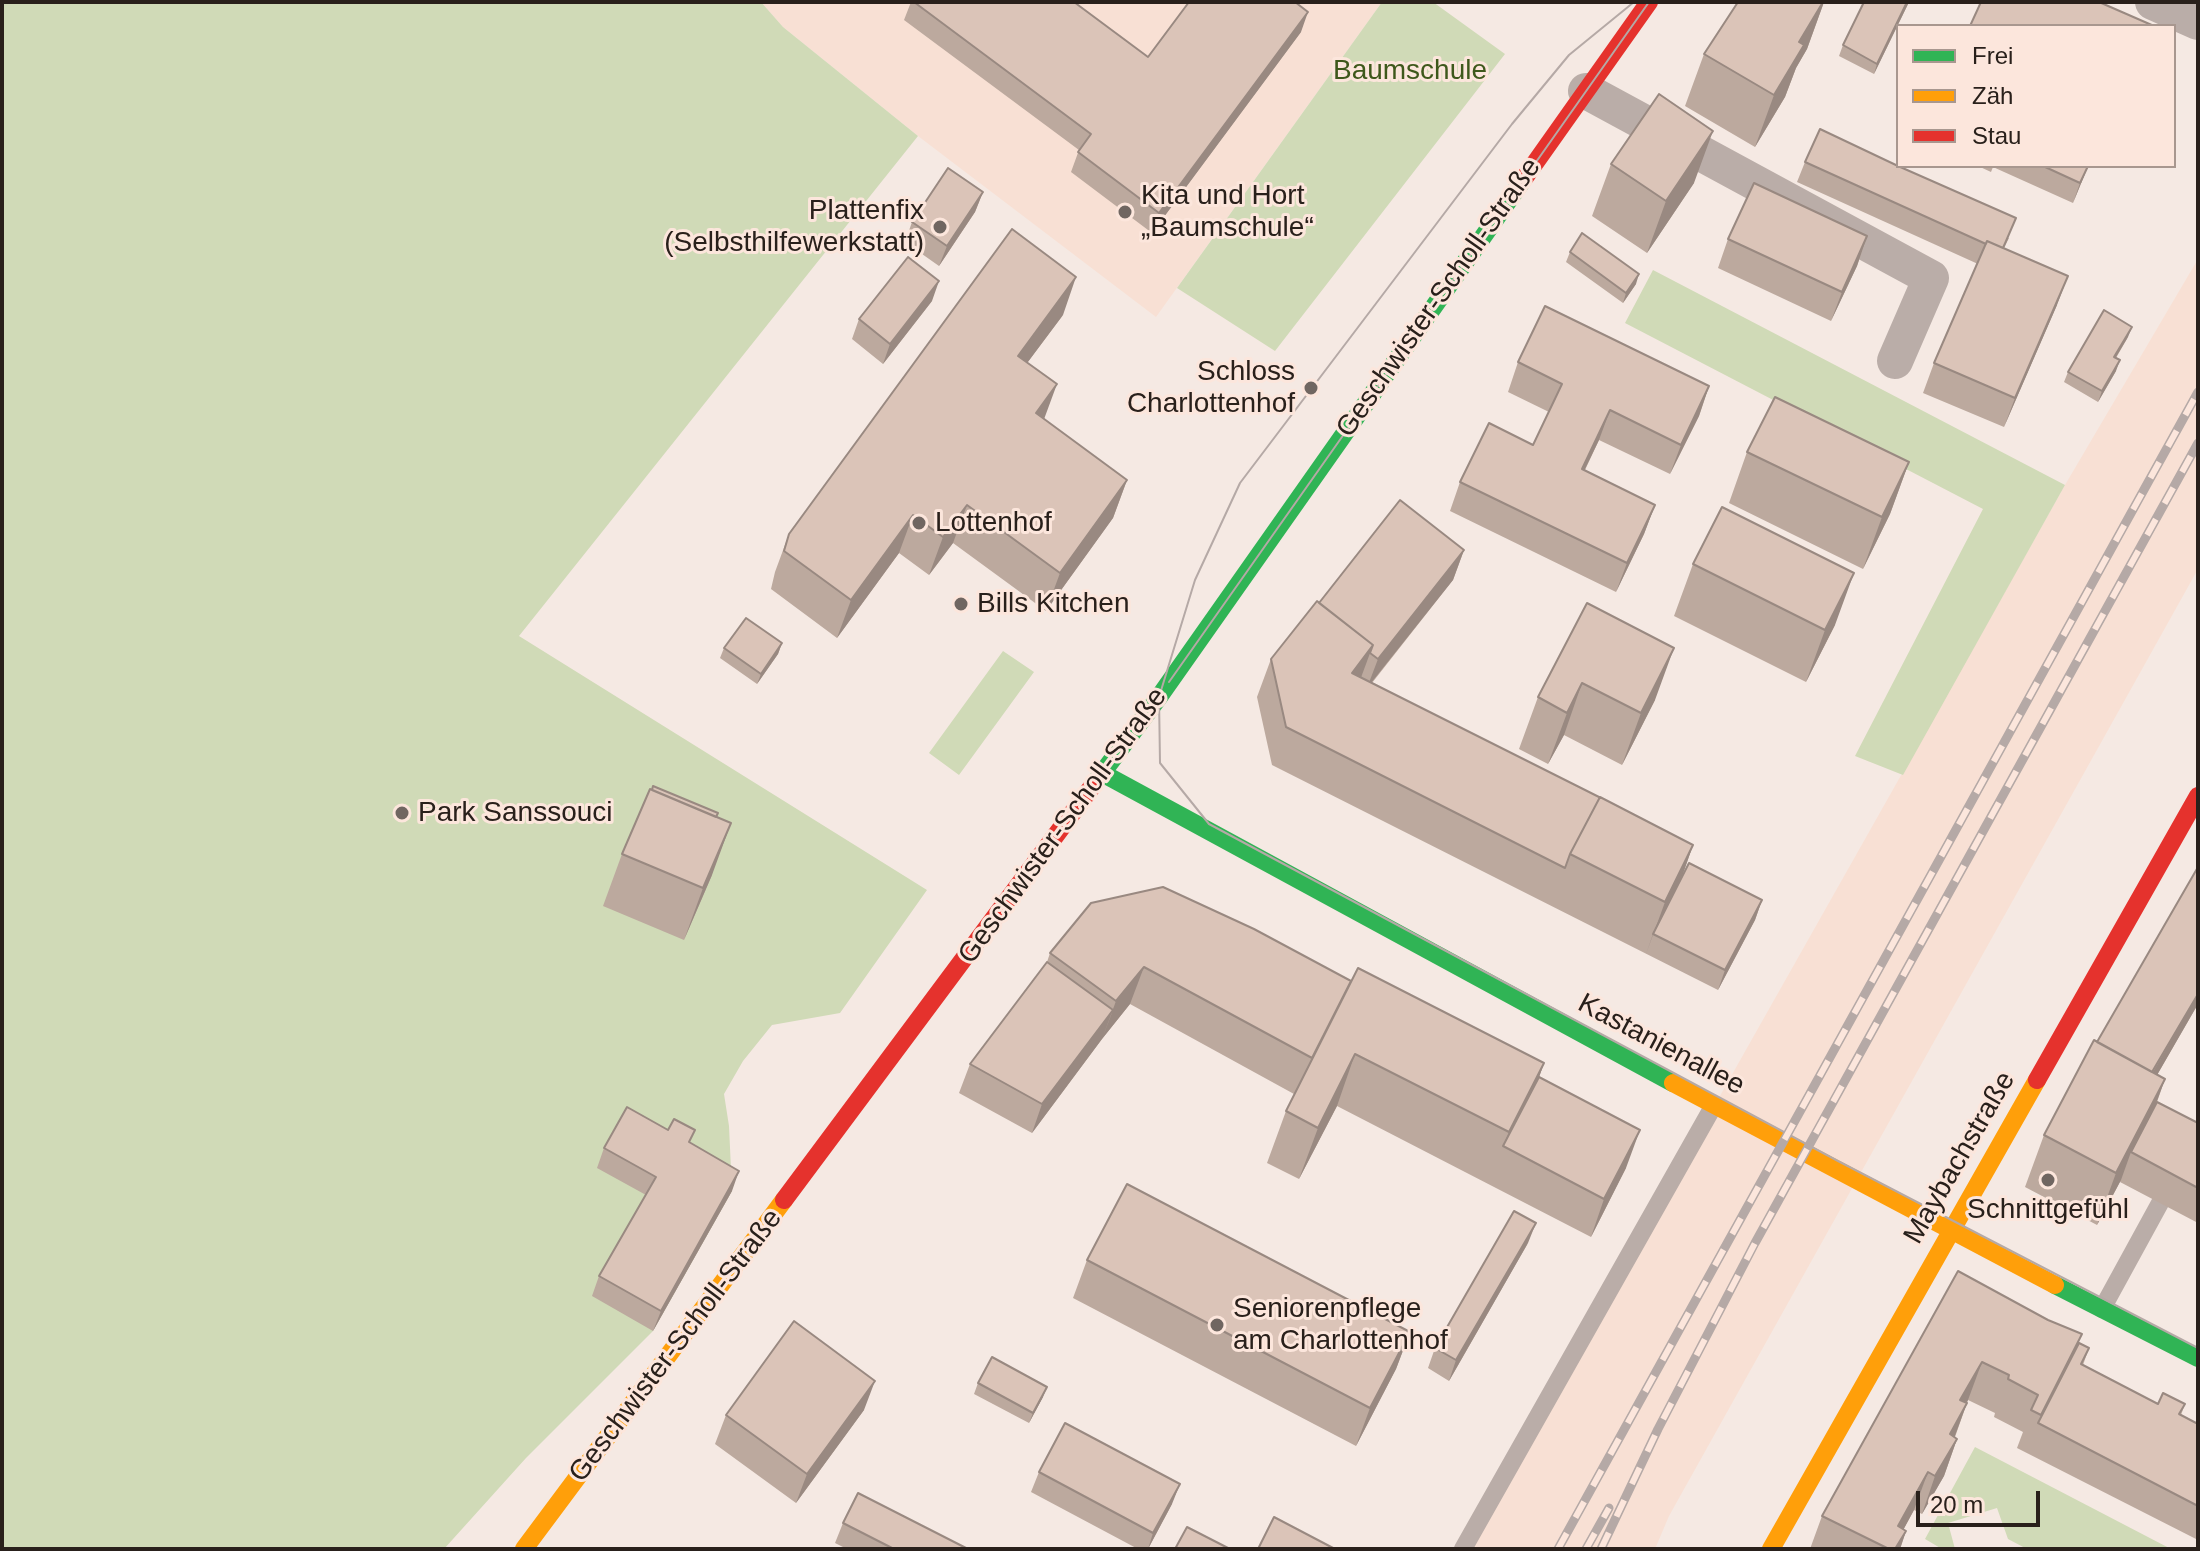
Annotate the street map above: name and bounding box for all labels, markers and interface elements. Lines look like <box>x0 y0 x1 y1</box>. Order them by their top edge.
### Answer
legend <box>1896 24 2176 168</box>
text: Frei <box>1972 42 2013 69</box>
park label: Baumschule <box>1333 54 1487 88</box>
text: Zäh <box>1972 82 2013 109</box>
text: Stau <box>1972 122 2021 149</box>
street label: Geschwister-Scholl-Straße <box>1330 152 1548 444</box>
place label: Kita und Hort „Baumschule“ <box>1141 179 1314 245</box>
place label: Plattenfix (Selbsthilfewerkstatt) <box>664 194 924 260</box>
marker: Kita und Hort „Baumschule“ <box>1116 203 1134 221</box>
marker: Plattenfix (Selbsthilfewerkstatt) <box>931 218 949 236</box>
place label: Schloss Charlottenhof <box>1127 355 1295 421</box>
marker: Schloss Charlottenhof <box>1302 379 1320 397</box>
place label: Lottenhof <box>935 506 1052 540</box>
marker: Lottenhof <box>910 514 928 532</box>
place label: Bills Kitchen <box>977 587 1130 621</box>
marker: Bills Kitchen <box>952 595 970 613</box>
street label: Geschwister-Scholl-Straße <box>952 681 1174 971</box>
place label: Park Sanssouci <box>418 796 613 830</box>
marker: Park Sanssouci <box>393 804 411 822</box>
street label: Kastanienallee <box>1572 987 1750 1103</box>
street label: Maybachstraße <box>1897 1066 2023 1250</box>
marker: Schnittgefühl <box>2039 1171 2057 1189</box>
place label: Schnittgefühl <box>1967 1193 2129 1227</box>
street label: Geschwister-Scholl-Straße <box>562 1203 790 1489</box>
place label: Seniorenpflege am Charlottenhof <box>1233 1292 1448 1358</box>
marker: Seniorenpflege am Charlottenhof <box>1208 1316 1226 1334</box>
scale bar <box>1920 1475 2044 1525</box>
text: 20 m <box>1930 1491 1983 1518</box>

